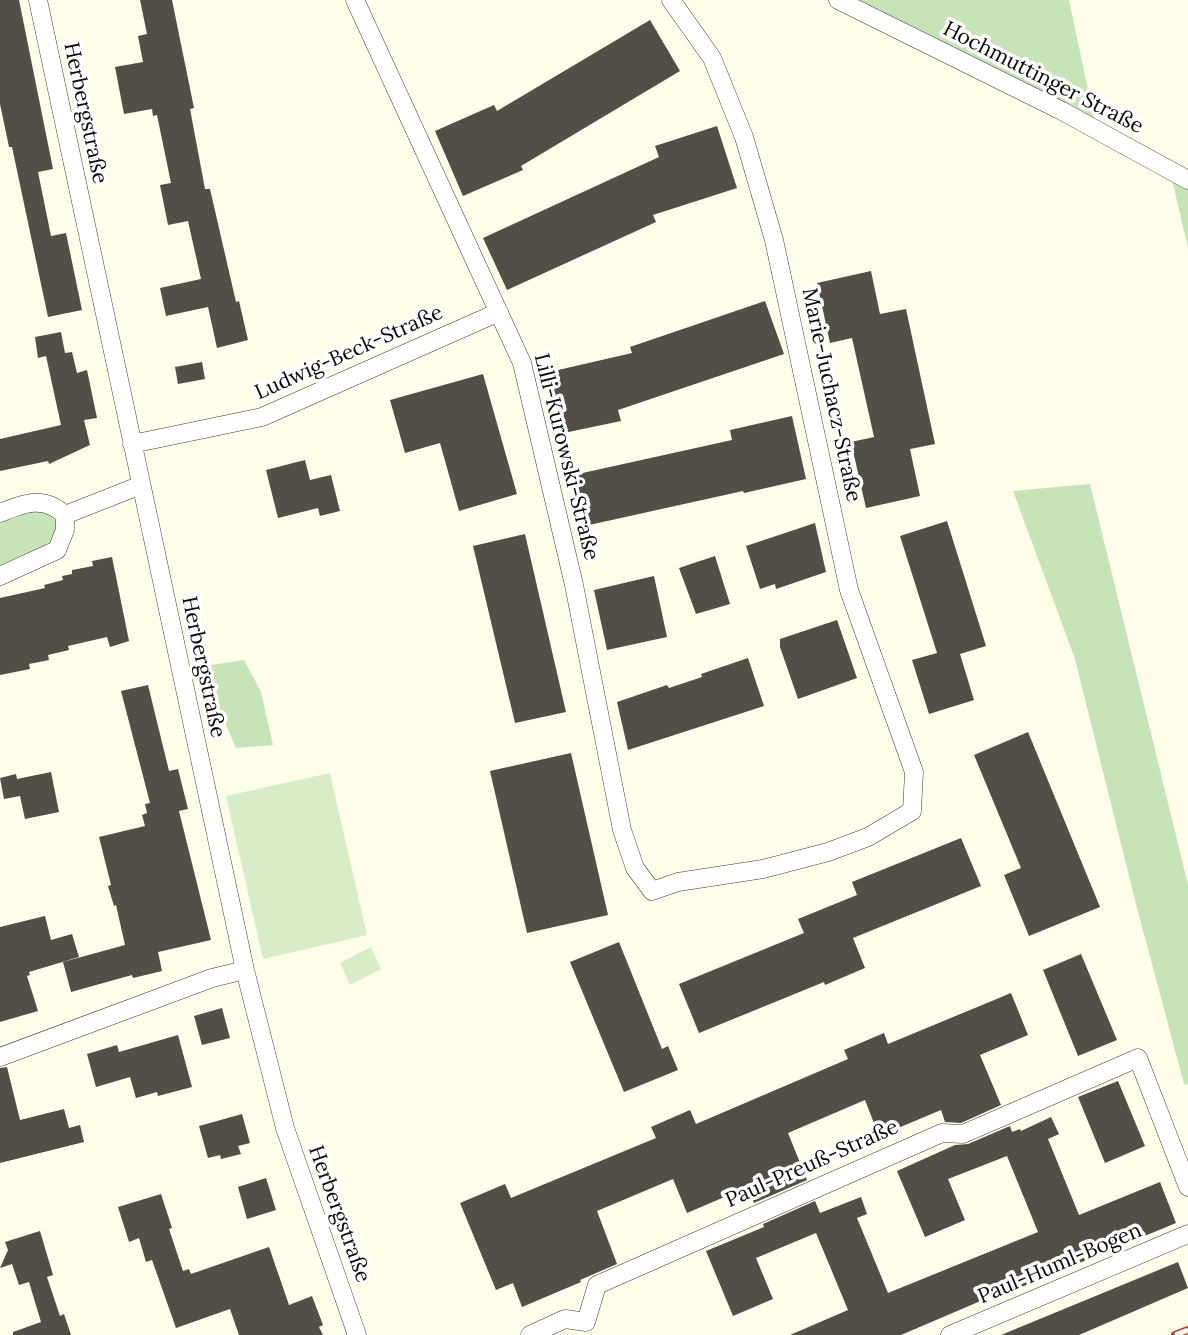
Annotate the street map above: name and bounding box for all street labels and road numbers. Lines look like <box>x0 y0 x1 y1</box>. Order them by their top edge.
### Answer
street label: Hochmuttinger Straße <box>939 17 1147 139</box>
street label: Herbergstraße <box>58 40 112 186</box>
street label: Marie-Juchacz-Straße <box>796 286 866 504</box>
street label: Ludwig-Beck-Straße <box>251 300 447 406</box>
street label: Lilli-Kurowski-Straße <box>528 351 604 563</box>
street label: Herbergstraße <box>176 594 230 740</box>
street label: Paul-Preuß-Straße <box>722 1115 902 1213</box>
street label: Herbergstraße <box>303 1142 375 1286</box>
street label: Paul-Huml-Bogen <box>974 1218 1146 1310</box>

